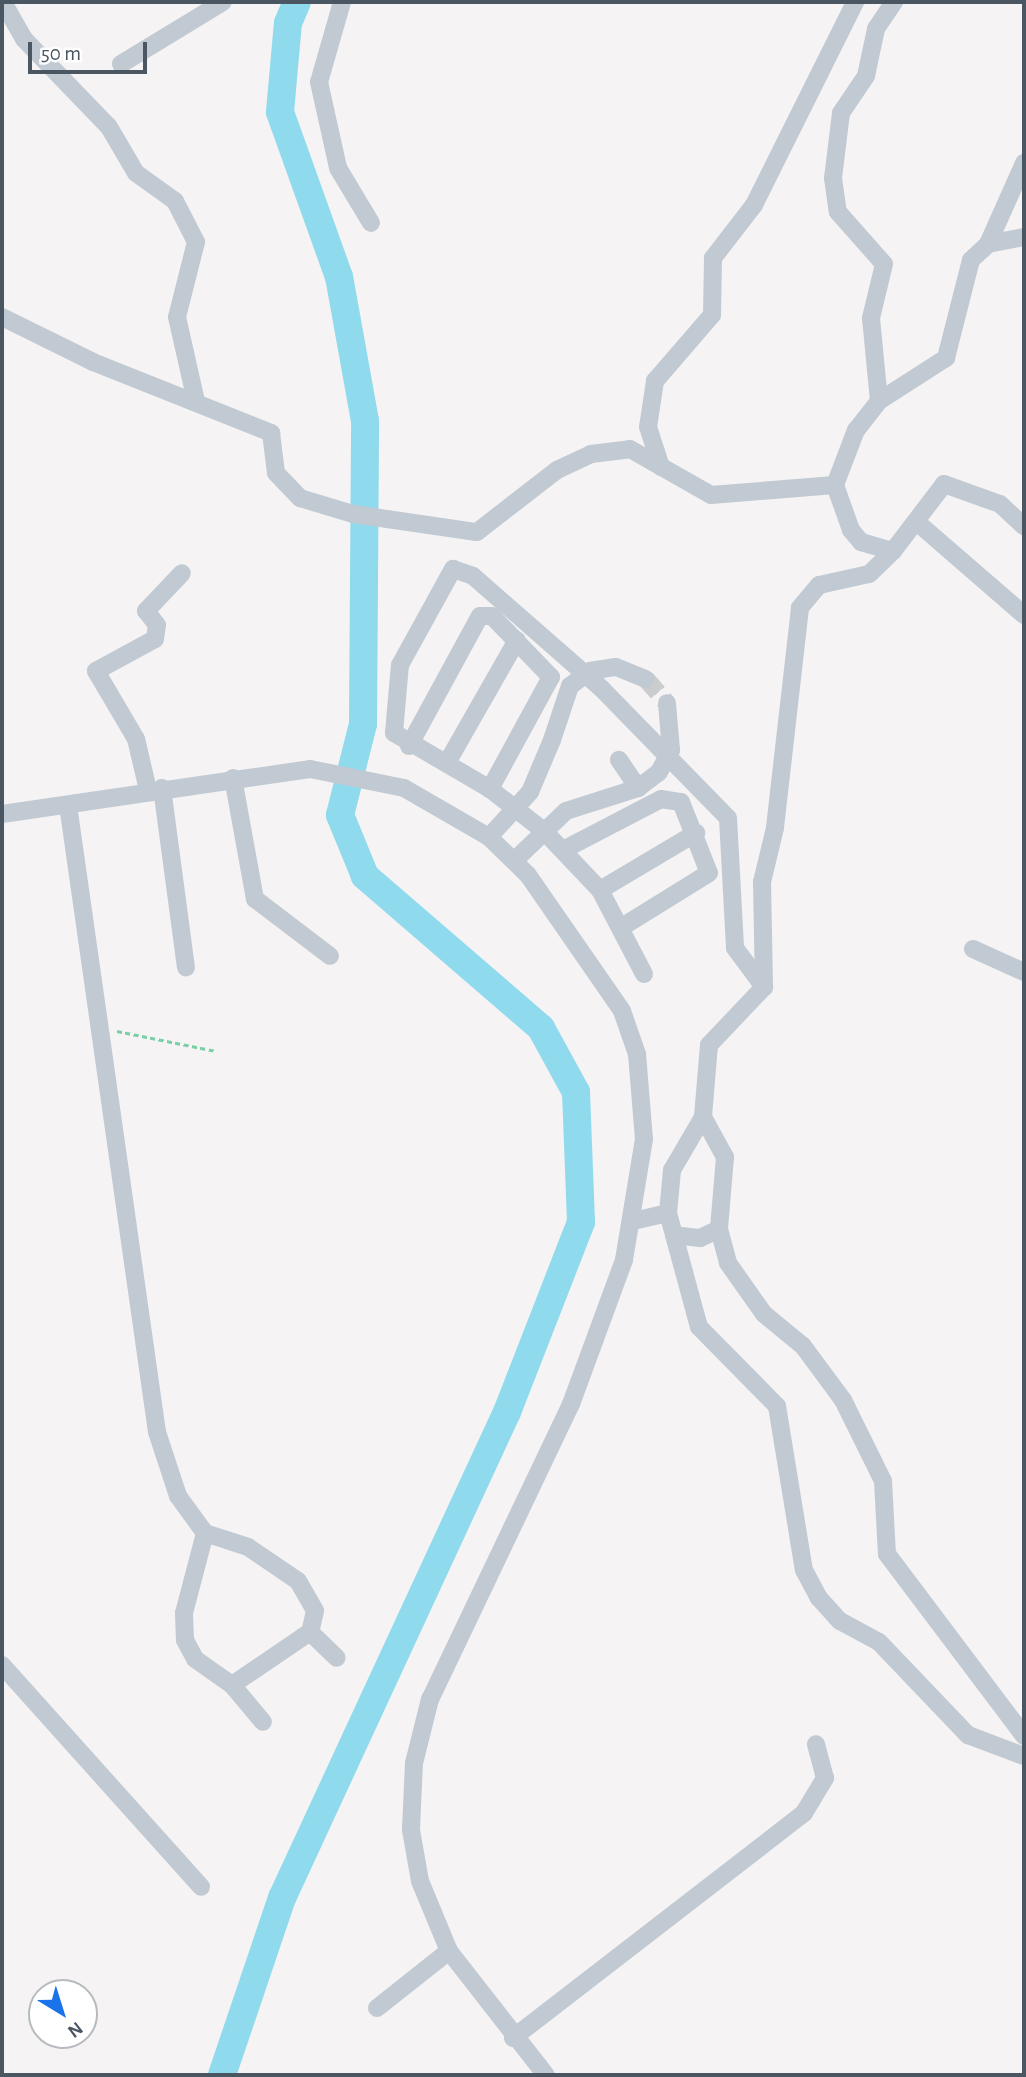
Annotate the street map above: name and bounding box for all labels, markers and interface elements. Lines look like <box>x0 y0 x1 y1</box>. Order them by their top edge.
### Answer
scale bar <box>32 28 150 72</box>
text: 50 m <box>41 43 81 64</box>
north arrow <box>28 1979 98 2049</box>
text: N <box>64 2018 86 2041</box>

